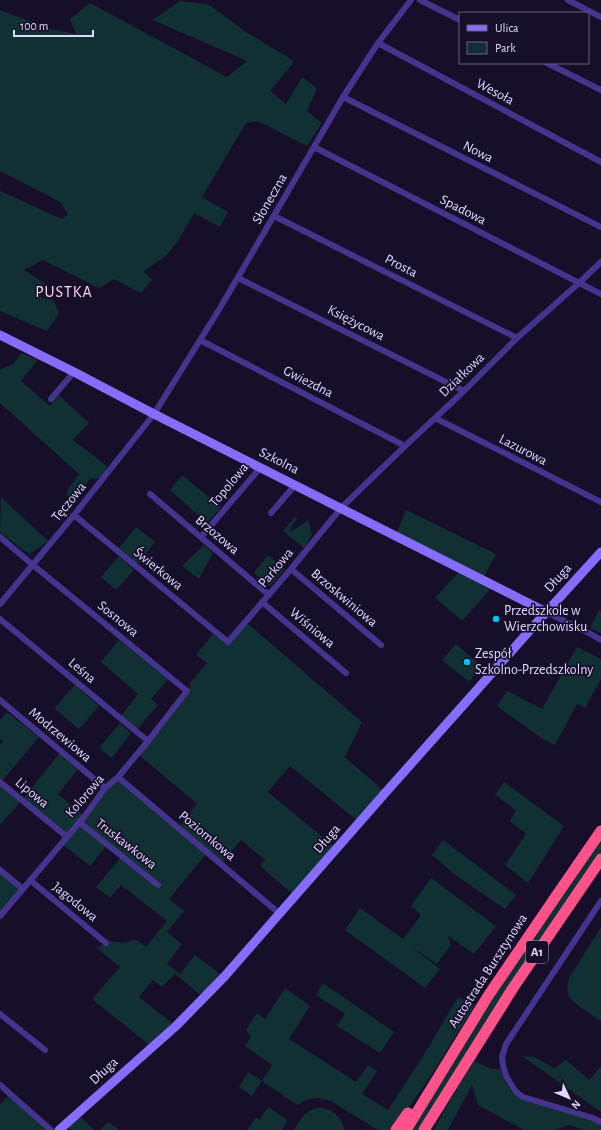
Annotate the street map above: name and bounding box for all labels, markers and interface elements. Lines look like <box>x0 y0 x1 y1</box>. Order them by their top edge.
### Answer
scale bar <box>14 12 93 38</box>
legend <box>459 12 589 64</box>
text: 100 m <box>20 20 48 32</box>
text: Ulica <box>495 22 519 34</box>
text: Park <box>495 42 516 54</box>
street label: Wesoła <box>474 76 517 108</box>
street label: Nowa <box>461 139 496 166</box>
street label: Słoneczna <box>250 171 290 227</box>
street label: Spadowa <box>438 192 489 228</box>
street label: Prosta <box>382 252 420 280</box>
district label: PUSTKA <box>35 284 93 300</box>
street label: Księżycowa <box>325 303 387 344</box>
street label: Działkowa <box>437 350 488 400</box>
street label: Gwiezdna <box>281 364 336 401</box>
street label: Lazurowa <box>497 432 550 468</box>
street label: Szkolna <box>257 445 302 477</box>
street label: Topolowa <box>207 460 252 510</box>
street label: Tęczowa <box>49 479 89 524</box>
street label: Brzozowa <box>193 513 242 557</box>
street label: Świerkowa <box>131 543 187 593</box>
street label: Parkowa <box>256 545 297 590</box>
street label: Długa <box>542 561 575 595</box>
street label: Brzoskwiniowa <box>308 566 380 630</box>
street label: Sosnowa <box>95 598 141 640</box>
place label: Przedszkole w Wierzchowisku <box>504 604 587 634</box>
street label: Wiśniowa <box>287 605 338 651</box>
marker: Przedszkole w Wierzchowisku <box>491 614 501 624</box>
place label: Zespół Szkolno-Przedszkolny <box>475 647 593 677</box>
street label: Leśna <box>66 656 99 687</box>
marker: Zespół Szkolno-Przedszkolny <box>462 657 472 667</box>
street label: Modrzewiowa <box>26 705 94 765</box>
street label: Kolorowa <box>63 771 107 820</box>
street label: Lipowa <box>13 775 52 811</box>
street label: Poziomkowa <box>176 808 238 864</box>
street label: Truskawkowa <box>93 816 160 872</box>
street label: Długa <box>311 822 343 856</box>
street label: Jagodowa <box>50 880 101 925</box>
street label: Autostrada Bursztynowa <box>446 911 530 1030</box>
road number: A1 <box>526 941 548 963</box>
street label: Długa <box>87 1054 121 1087</box>
north arrow <box>549 1078 589 1118</box>
text: N <box>569 1098 582 1111</box>

